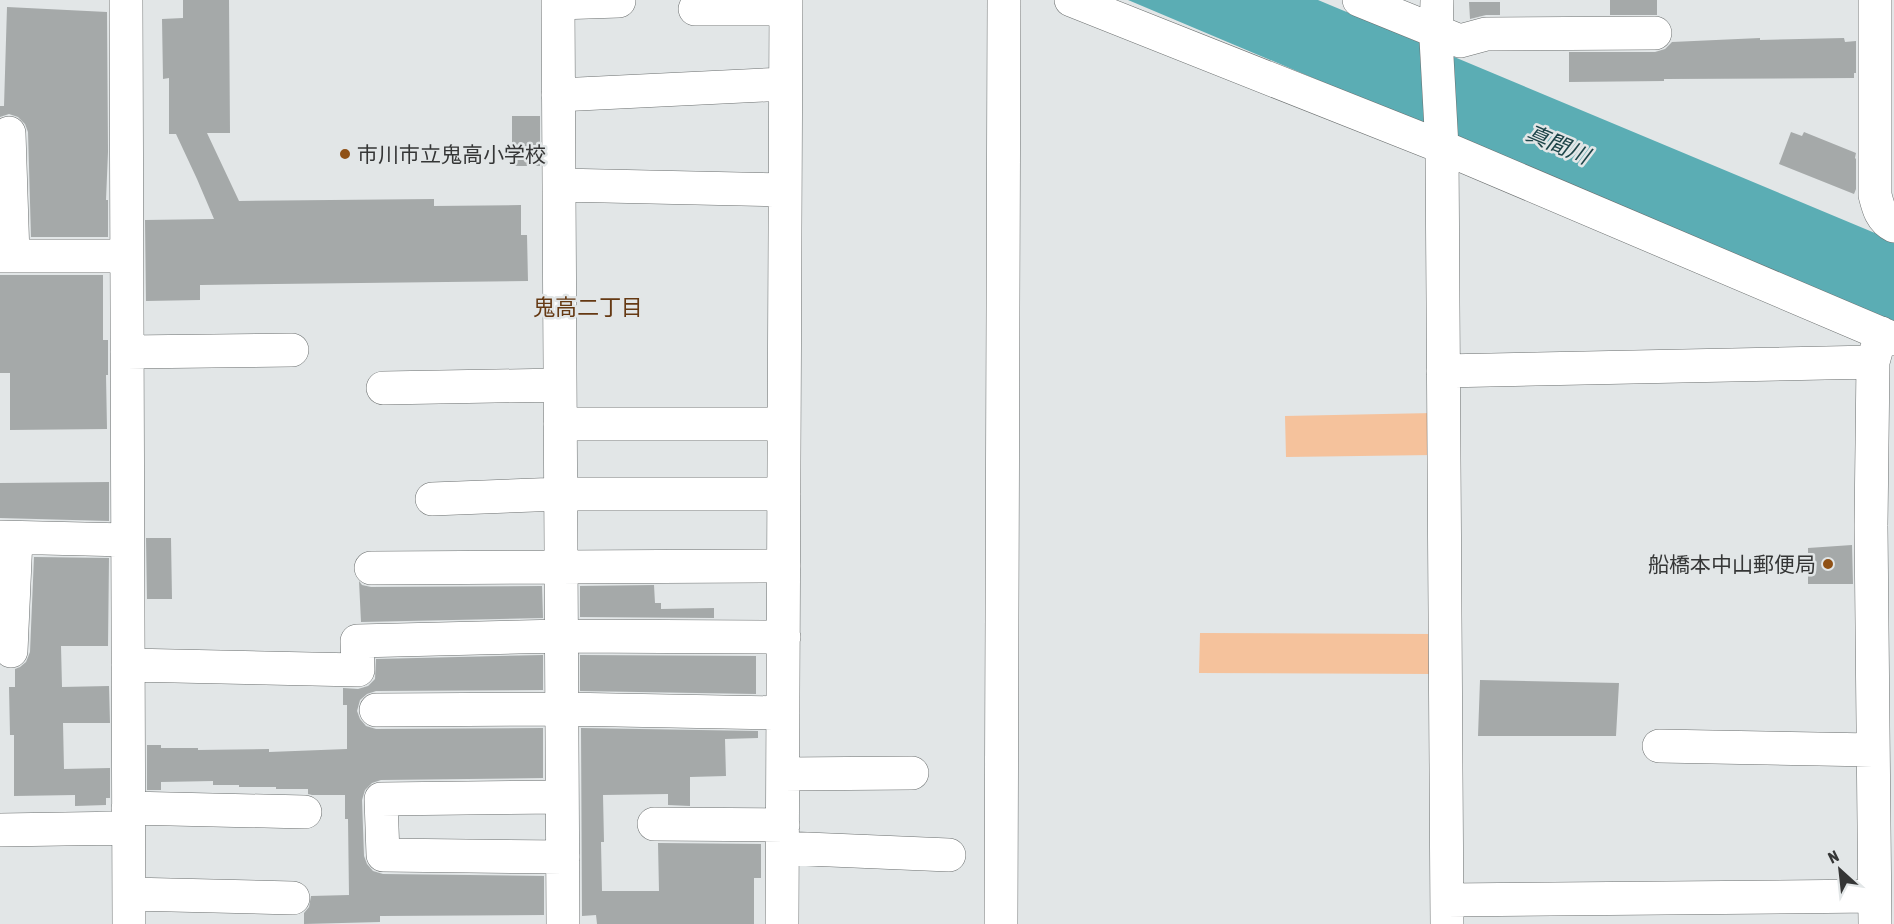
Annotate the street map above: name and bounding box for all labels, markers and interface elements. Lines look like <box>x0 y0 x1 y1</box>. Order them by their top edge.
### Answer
water label: 真間川 <box>1523 119 1595 170</box>
place label: 市川市立鬼高小学校 <box>357 142 546 166</box>
marker: 市川市立鬼高小学校 <box>338 147 352 161</box>
district label: 鬼高二丁目 <box>533 294 643 320</box>
place label: 船橋本中山郵便局 <box>1648 552 1816 576</box>
marker: 船橋本中山郵便局 <box>1821 557 1835 571</box>
north arrow <box>1810 840 1870 900</box>
text: N <box>1825 846 1841 867</box>

